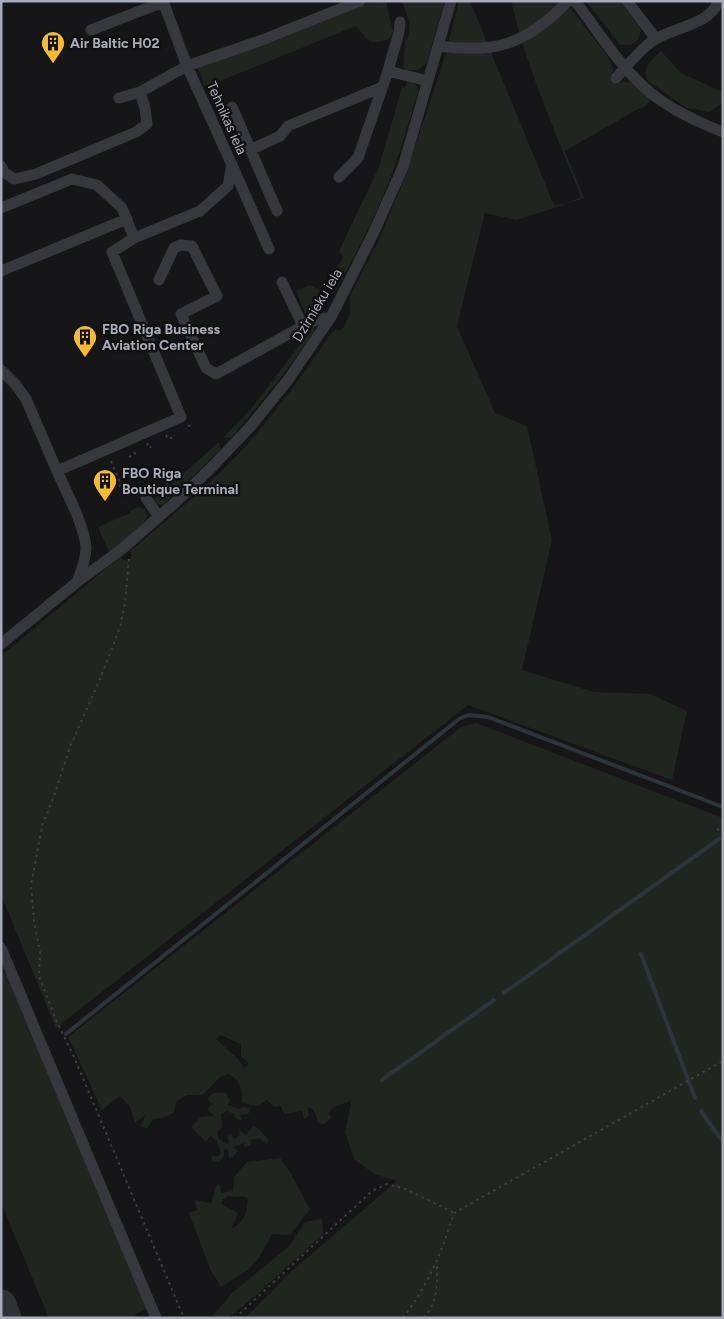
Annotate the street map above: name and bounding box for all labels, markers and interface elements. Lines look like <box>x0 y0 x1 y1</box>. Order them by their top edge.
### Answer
building icon: Air Baltic H02 <box>40 30 66 64</box>
place label: Air Baltic H02 <box>70 35 160 52</box>
street label: Tehnikas iela <box>203 79 250 157</box>
street label: Dzirnieku iela <box>289 266 346 345</box>
place label: FBO Riga Business Aviation Center <box>102 321 221 354</box>
building icon: FBO Riga Business Aviation Center <box>72 324 98 358</box>
place label: FBO Riga Boutique Terminal <box>122 465 238 498</box>
building icon: FBO Riga Boutique Terminal <box>92 468 118 502</box>

